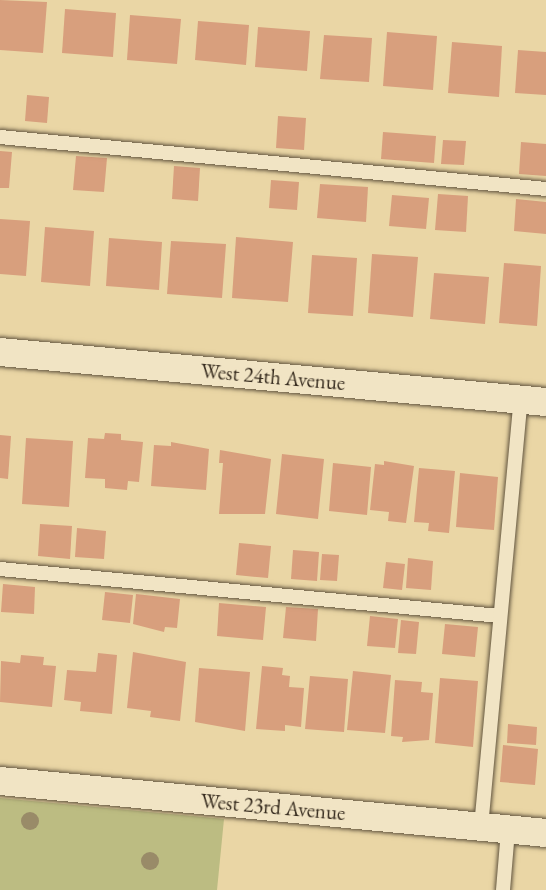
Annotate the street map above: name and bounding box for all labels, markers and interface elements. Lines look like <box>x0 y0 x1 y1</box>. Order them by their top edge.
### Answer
street label: West 24th Avenue <box>200 358 346 396</box>
street label: West 23rd Avenue <box>200 788 346 826</box>

